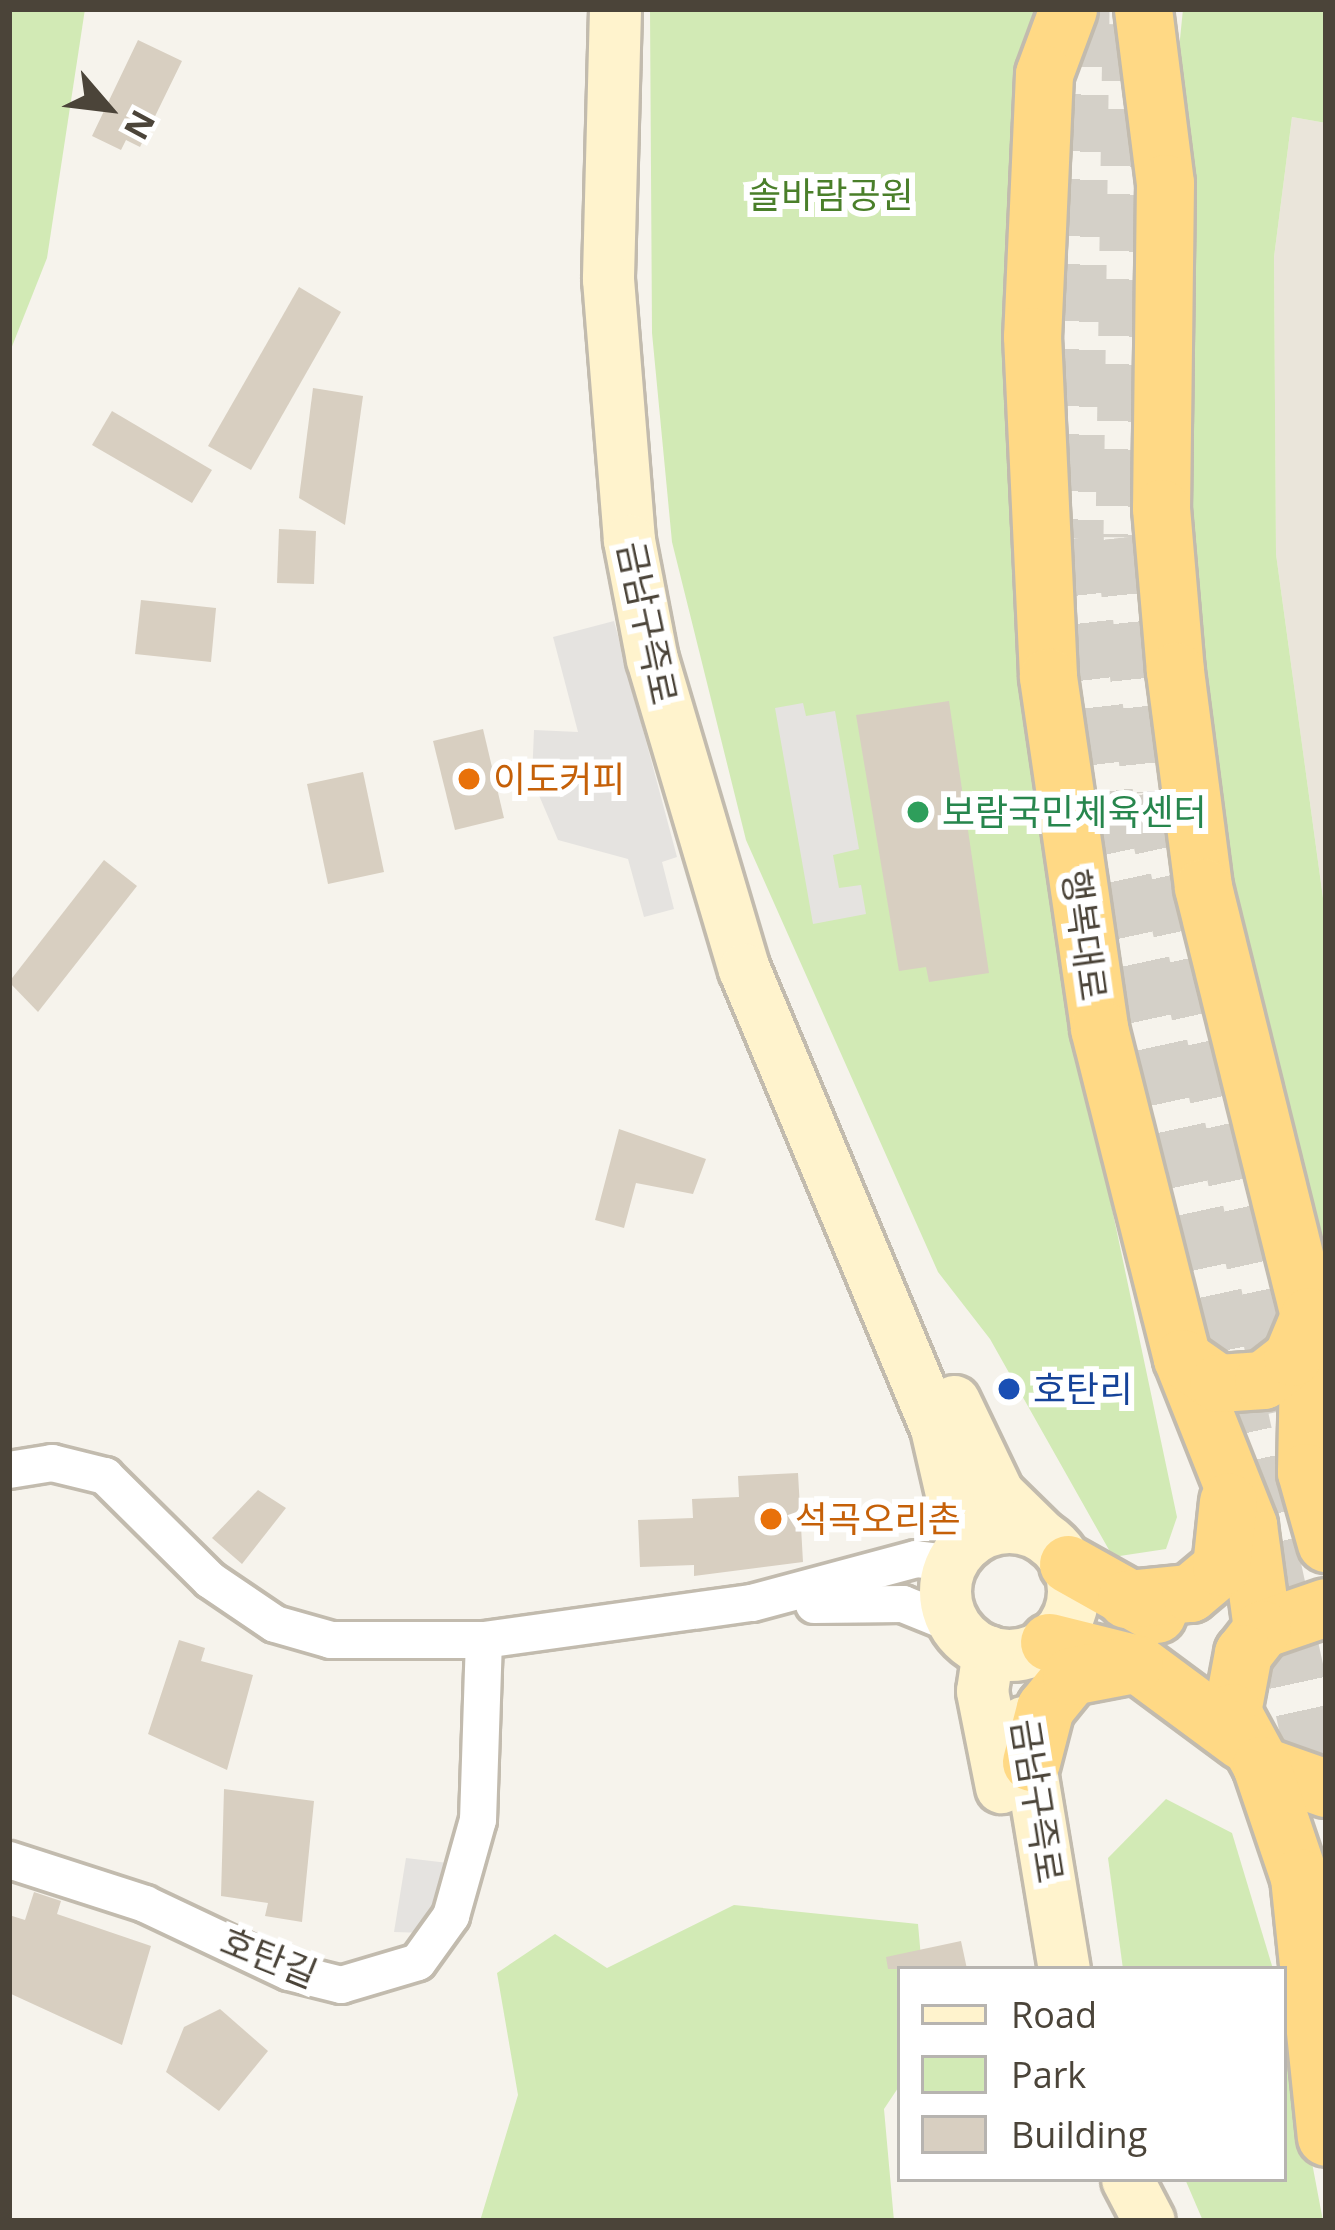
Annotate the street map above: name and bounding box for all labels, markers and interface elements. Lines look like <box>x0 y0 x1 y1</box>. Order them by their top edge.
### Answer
north arrow <box>48 48 168 168</box>
text: N <box>114 103 166 148</box>
park label: 솔바람공원 <box>748 173 914 217</box>
street label: 금남구즉로 <box>610 538 686 708</box>
place label: 이도커피 <box>493 757 625 801</box>
marker: 이도커피 <box>456 766 482 792</box>
place label: 보람국민체육센터 <box>942 790 1207 834</box>
marker: 보람국민체육센터 <box>905 799 931 825</box>
street label: 행복대로 <box>1054 866 1116 1004</box>
place label: 호탄리 <box>1033 1367 1132 1411</box>
marker: 호탄리 <box>996 1376 1022 1402</box>
place label: 석곡오리촌 <box>795 1497 961 1541</box>
marker: 석곡오리촌 <box>758 1506 784 1532</box>
street label: 금남구즉로 <box>1004 1716 1072 1886</box>
street label: 호탄길 <box>215 1918 323 1996</box>
legend <box>897 1966 1287 2182</box>
text: Road <box>1011 1990 1097 2039</box>
text: Park <box>1011 2050 1086 2099</box>
text: Building <box>1011 2110 1147 2159</box>

